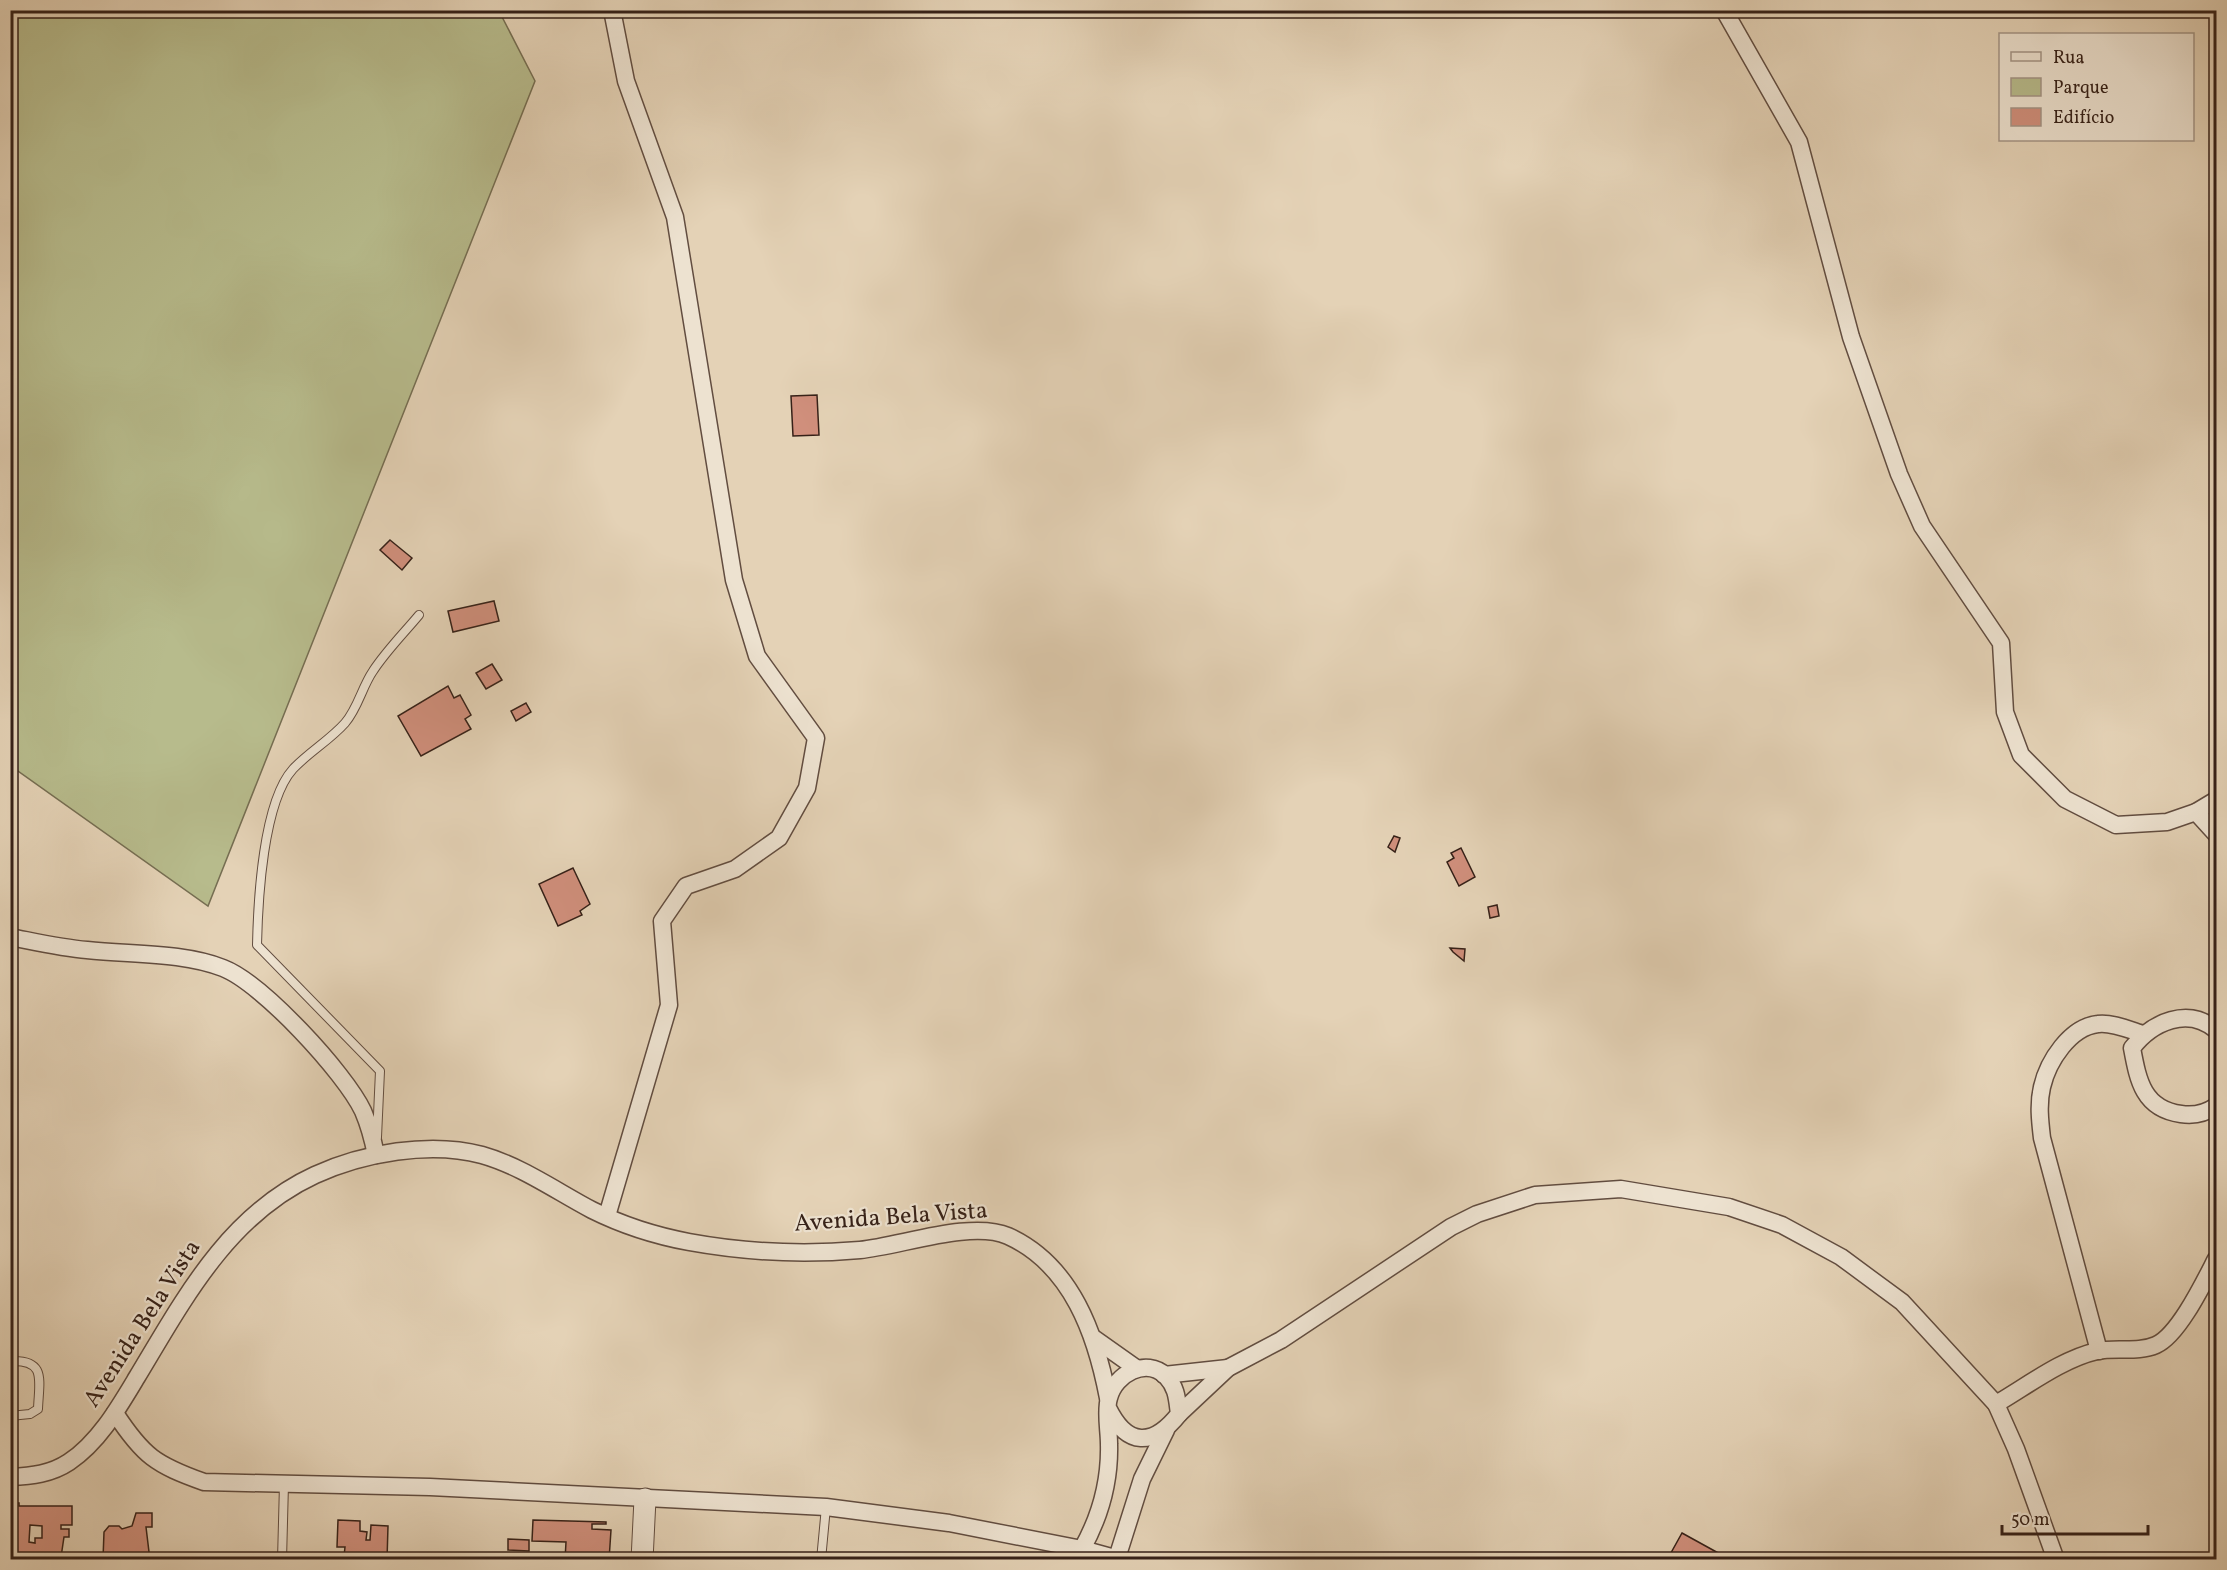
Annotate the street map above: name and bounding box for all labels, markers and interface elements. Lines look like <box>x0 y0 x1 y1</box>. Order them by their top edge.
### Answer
legend <box>1999 33 2194 141</box>
text: Rua <box>2053 46 2084 71</box>
text: Parque <box>2053 76 2108 101</box>
text: Edifício <box>2053 106 2114 131</box>
street label: Avenida Bela Vista <box>793 1194 989 1242</box>
street label: Avenida Bela Vista <box>76 1233 210 1415</box>
scale bar <box>2002 1498 2148 1536</box>
text: 50 m <box>2011 1508 2050 1533</box>

